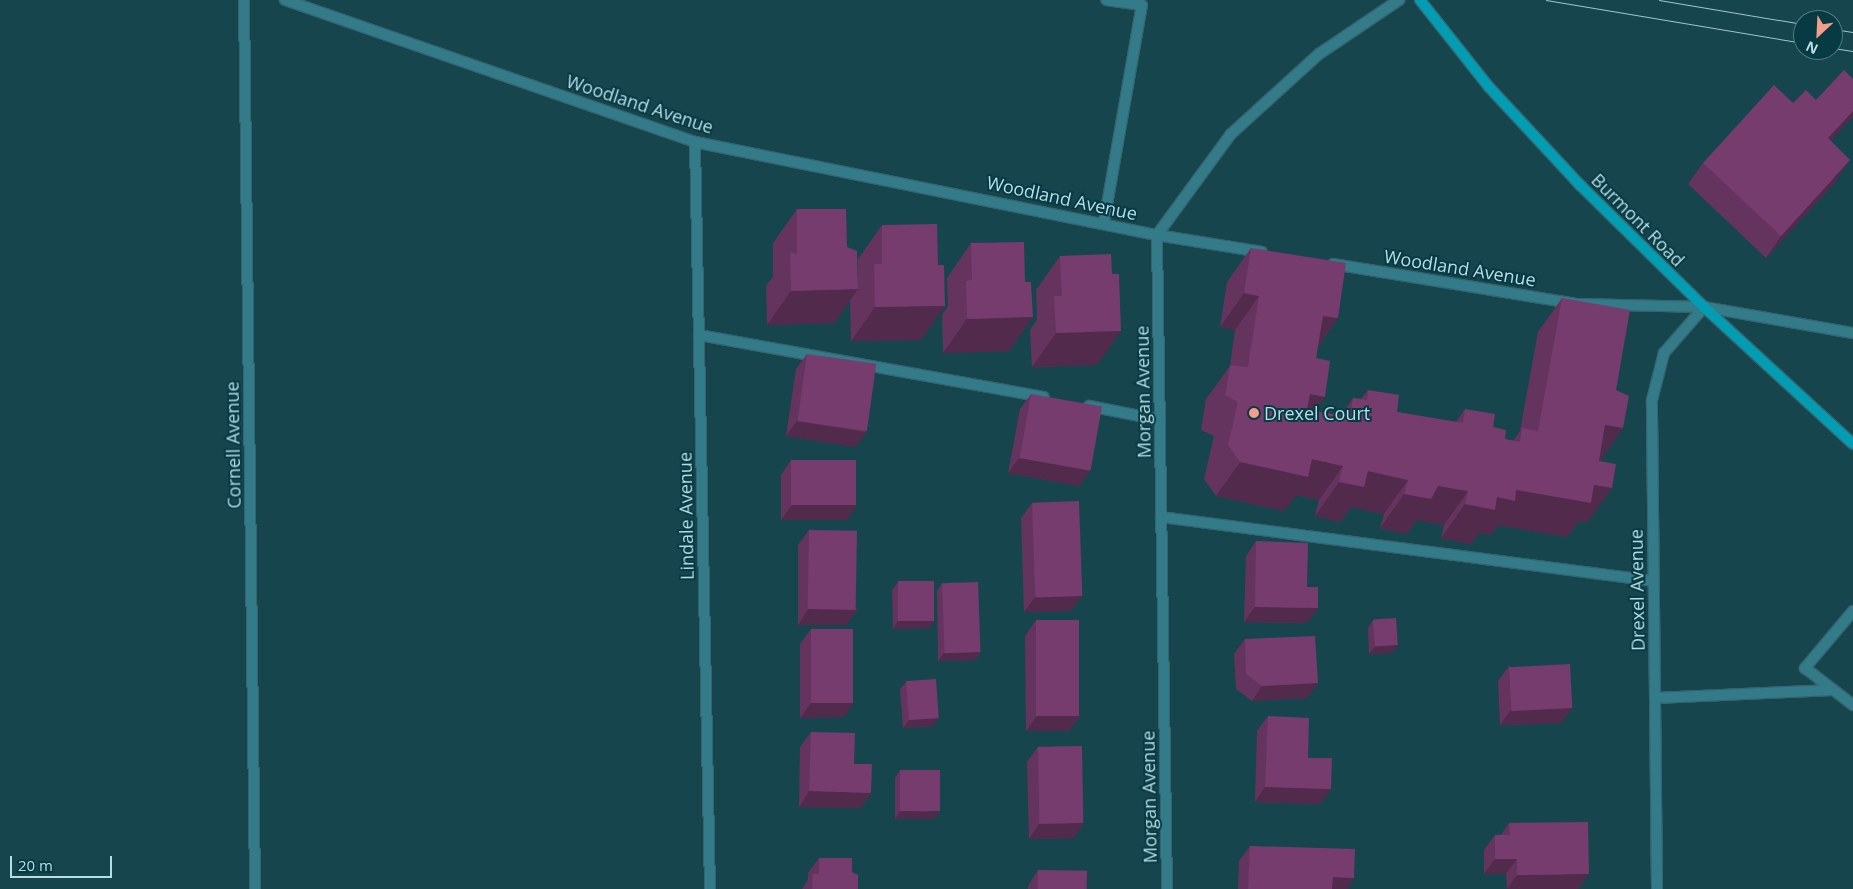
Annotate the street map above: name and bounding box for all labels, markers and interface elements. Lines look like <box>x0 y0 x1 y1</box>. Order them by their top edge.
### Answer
north arrow <box>1793 10 1843 60</box>
text: N <box>1803 37 1821 59</box>
street label: Woodland Avenue <box>564 70 716 138</box>
street label: Burmont Road <box>1587 169 1689 271</box>
street label: Woodland Avenue <box>985 172 1139 224</box>
street label: Woodland Avenue <box>1383 245 1537 291</box>
street label: Morgan Avenue <box>1131 326 1155 458</box>
street label: Cornell Avenue <box>221 381 245 509</box>
place label: Drexel Court <box>1264 402 1370 424</box>
marker: Drexel Court <box>1248 407 1260 419</box>
street label: Lindale Avenue <box>674 452 698 580</box>
street label: Drexel Avenue <box>1625 529 1649 651</box>
street label: Morgan Avenue <box>1137 731 1161 863</box>
scale bar <box>12 846 115 878</box>
text: 20 m <box>18 855 53 875</box>

